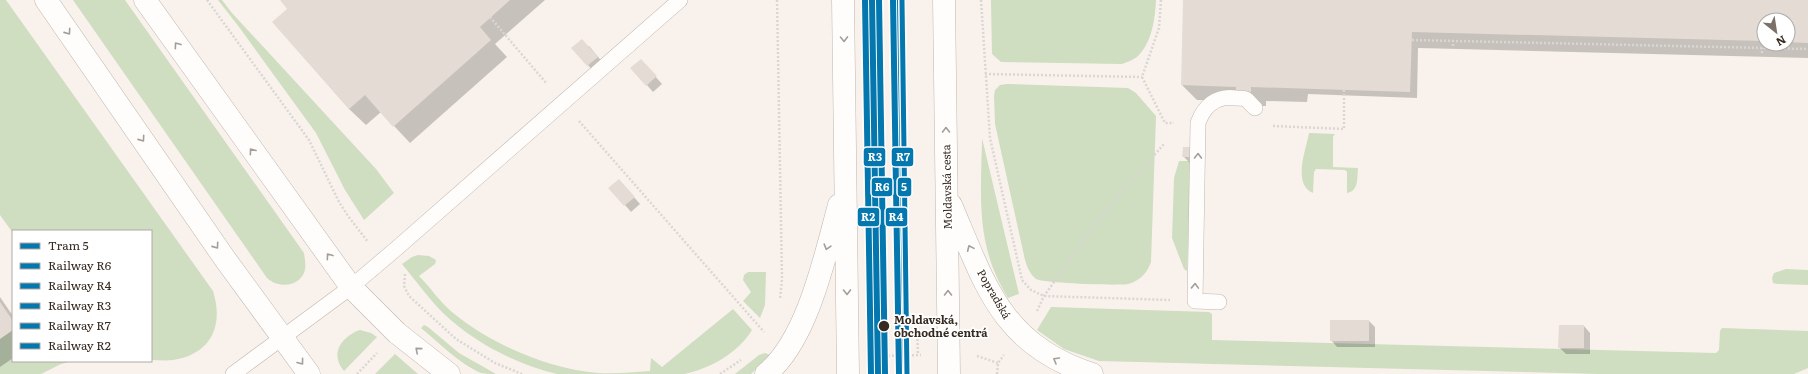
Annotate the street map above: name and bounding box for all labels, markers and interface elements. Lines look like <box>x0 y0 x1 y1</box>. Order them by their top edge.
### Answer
north arrow <box>1756 12 1796 52</box>
one-way arrow <box>63 28 71 35</box>
text: N <box>1774 32 1789 51</box>
one-way arrow <box>840 36 848 42</box>
one-way arrow <box>174 42 182 49</box>
one-way arrow <box>942 127 950 133</box>
one-way arrow <box>137 135 145 142</box>
street label: Moldavská cesta <box>937 144 955 230</box>
line badge: R3 <box>863 147 886 167</box>
line badge: R7 <box>891 147 914 167</box>
one-way arrow <box>250 148 257 155</box>
text: R3 <box>868 148 882 164</box>
text: R7 <box>896 148 910 164</box>
one-way arrow <box>1194 153 1202 159</box>
line badge: R6 <box>871 177 893 197</box>
line badge: 5 <box>897 177 912 197</box>
text: R6 <box>875 178 890 194</box>
text: 5 <box>901 178 907 194</box>
line badge: R2 <box>857 207 880 227</box>
line badge: R4 <box>885 207 908 227</box>
text: R2 <box>861 208 875 224</box>
text: R4 <box>889 208 904 224</box>
legend <box>12 230 152 362</box>
text: Tram 5 <box>48 236 89 254</box>
one-way arrow <box>211 242 219 249</box>
one-way arrow <box>823 243 832 250</box>
one-way arrow <box>967 245 975 253</box>
one-way arrow <box>327 254 334 261</box>
text: Railway R6 <box>48 256 112 274</box>
street label: Popradská <box>974 266 1016 321</box>
text: Railway R4 <box>48 276 112 294</box>
one-way arrow <box>1191 283 1200 289</box>
one-way arrow <box>843 289 851 295</box>
one-way arrow <box>944 290 952 296</box>
text: Railway R3 <box>48 296 111 314</box>
place label: Moldavská, obchodné centrá <box>894 311 988 340</box>
text: Railway R7 <box>48 316 111 334</box>
marker: Moldavská, obchodné centrá <box>877 319 891 333</box>
text: Railway R2 <box>48 336 111 354</box>
one-way arrow <box>415 348 422 355</box>
one-way arrow <box>1053 357 1060 364</box>
one-way arrow <box>296 358 303 365</box>

